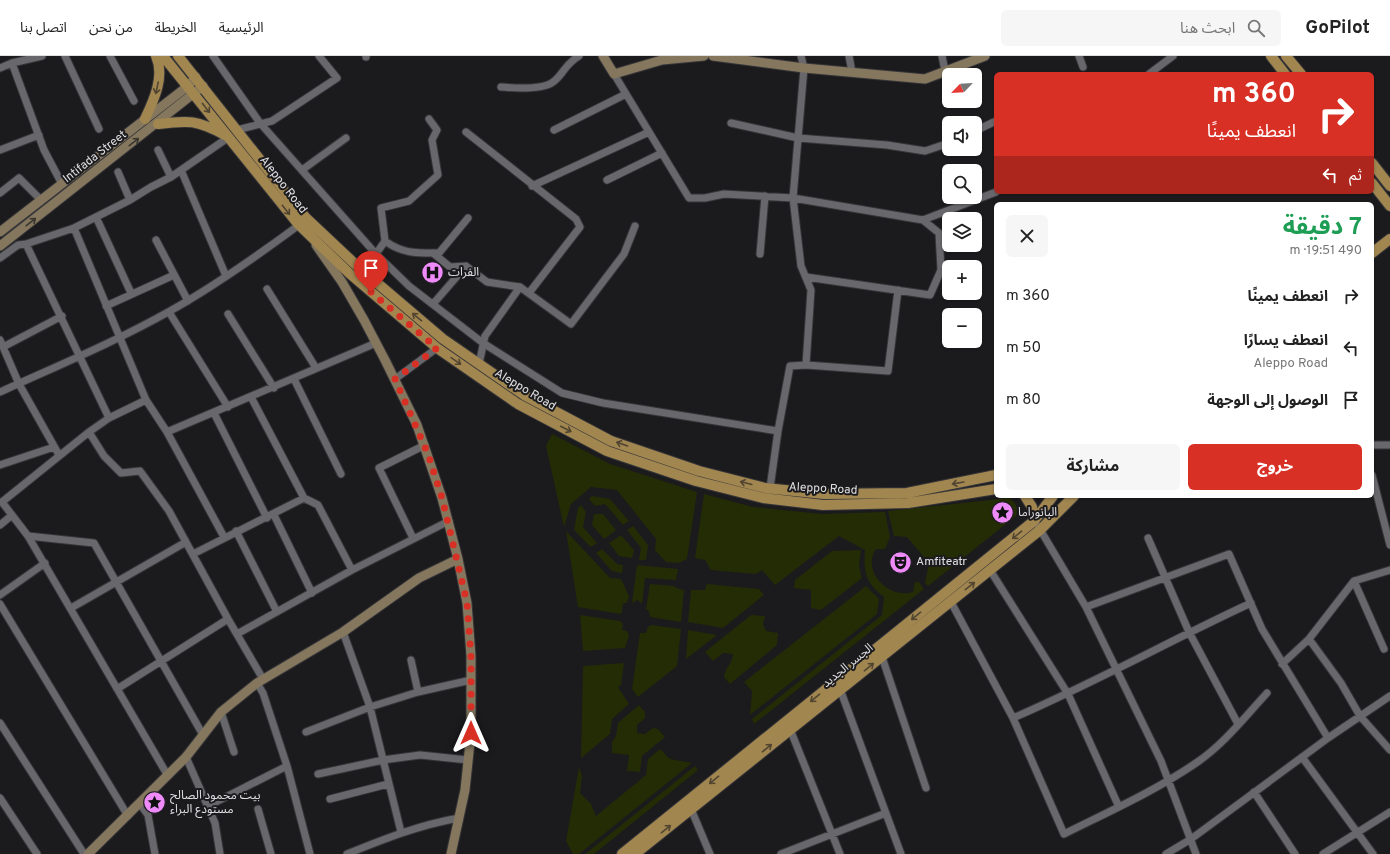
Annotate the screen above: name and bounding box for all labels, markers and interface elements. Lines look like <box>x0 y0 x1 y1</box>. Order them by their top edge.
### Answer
search box <box>1001 10 1281 46</box>
text: GoPilot <box>1305 16 1370 40</box>
icon: search <box>1245 17 1267 39</box>
text: اتصل بنا <box>20 20 67 37</box>
text: من نحن <box>89 20 133 37</box>
text: الخريطة <box>155 20 197 37</box>
text: الرئيسية <box>219 20 264 37</box>
text: ابحث هنا <box>1180 20 1235 39</box>
north arrow <box>942 68 982 108</box>
map controls <box>942 68 982 348</box>
text: 360 m <box>1212 77 1296 113</box>
one-way arrow <box>152 81 160 94</box>
icon: right <box>1310 88 1362 140</box>
one-way arrow <box>201 102 210 113</box>
button: sound <box>942 116 982 156</box>
text: انعطف يمينًا <box>1207 121 1296 144</box>
street label: Intifada Street <box>60 127 130 187</box>
one-way arrow <box>128 138 139 147</box>
street label: Aleppo Road <box>255 153 311 217</box>
button: search <box>942 164 982 204</box>
icon: left <box>1319 164 1341 186</box>
text: ثم <box>1349 167 1362 186</box>
one-way arrow <box>282 204 291 215</box>
button: layers <box>942 212 982 252</box>
text: 7 دقيقة <box>1283 213 1362 243</box>
button: close <box>1006 215 1048 257</box>
one-way arrow <box>25 218 36 226</box>
text: 490 m · 19:51 <box>1289 243 1362 259</box>
pin <box>354 251 388 292</box>
icon: arrive <box>360 257 382 279</box>
hospital icon: الفرات <box>420 260 446 286</box>
button: + <box>942 260 982 300</box>
place label: الفرات <box>448 265 479 281</box>
icon: right <box>1340 285 1362 307</box>
text: 360 m <box>1006 287 1050 306</box>
text: انعطف يمينًا <box>1248 288 1328 307</box>
button: − <box>942 308 982 348</box>
one-way arrow <box>412 312 422 322</box>
text: انعطف يسارًا <box>1244 332 1328 351</box>
icon: left <box>1340 337 1362 359</box>
text: 50 m <box>1006 339 1041 358</box>
text: Aleppo Road <box>1253 356 1328 372</box>
one-way arrow <box>450 357 461 365</box>
street label: Aleppo Road <box>491 365 559 415</box>
icon: arrive <box>1340 389 1362 411</box>
text: 80 m <box>1006 391 1041 410</box>
text: الوصول إلى الوجهة <box>1207 392 1328 411</box>
one-way arrow <box>560 426 572 434</box>
one-way arrow <box>616 440 628 448</box>
button: مشاركة <box>1006 444 1180 490</box>
button: خروج <box>1188 444 1362 490</box>
one-way arrow <box>739 479 752 486</box>
street label: Aleppo Road <box>788 479 858 499</box>
one-way arrow <box>952 480 965 488</box>
place icon: البانوراما <box>990 500 1016 526</box>
place label: البانوراما <box>1018 505 1057 521</box>
one-way arrow <box>1012 530 1023 539</box>
theatre icon: Amfiteatr <box>887 549 913 575</box>
place label: Amfiteatr <box>916 554 967 570</box>
one-way arrow <box>965 582 976 590</box>
one-way arrow <box>911 612 922 621</box>
street label: الجسر الجديد <box>819 640 877 692</box>
one-way arrow <box>863 663 874 671</box>
one-way arrow <box>810 693 820 702</box>
position arrow <box>450 712 492 754</box>
one-way arrow <box>761 744 772 752</box>
one-way arrow <box>708 775 719 784</box>
place label: بيت محمود الصالح مستودع البراء <box>170 788 261 818</box>
place icon: بيت محمود الصالح مستودع البراء <box>142 790 168 816</box>
one-way arrow <box>660 825 671 834</box>

